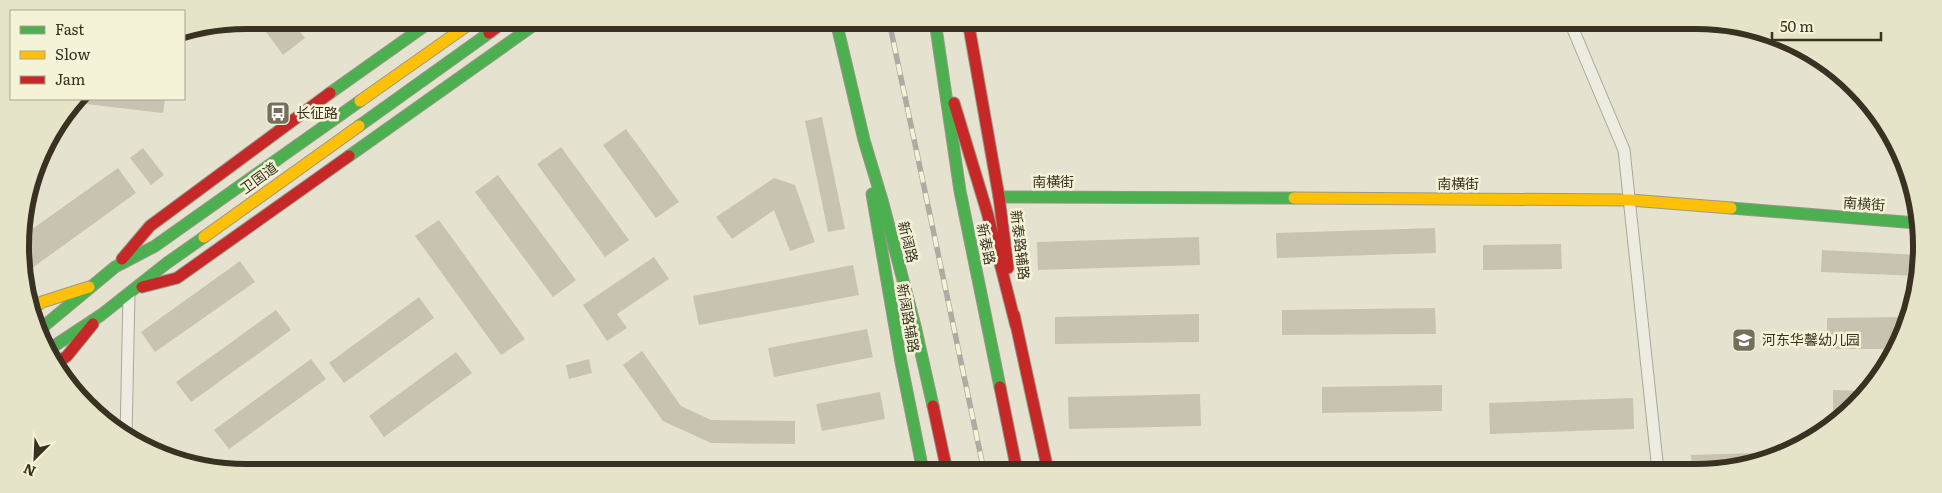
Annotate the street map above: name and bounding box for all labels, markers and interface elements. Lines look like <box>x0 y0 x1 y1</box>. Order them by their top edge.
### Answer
legend <box>10 10 185 100</box>
scale bar <box>1772 10 1881 42</box>
text: 50 m <box>1780 14 1814 37</box>
text: Fast <box>55 17 84 40</box>
text: Slow <box>55 42 90 65</box>
text: Jam <box>55 67 86 90</box>
bus stop icon: 长征路 <box>265 100 291 126</box>
place label: 长征路 <box>296 102 338 122</box>
street label: 卫国道 <box>236 157 281 198</box>
street label: 南横街 <box>1032 171 1074 191</box>
street label: 南横街 <box>1437 173 1479 193</box>
street label: 南横街 <box>1842 192 1886 214</box>
street label: 新泰路辅路 <box>1007 209 1035 281</box>
street label: 新阔路 <box>894 219 924 265</box>
street label: 新泰路 <box>973 221 1001 266</box>
street label: 新阔路辅路 <box>893 282 925 354</box>
school or university icon: 河东华馨幼儿园 <box>1731 327 1757 353</box>
place label: 河东华馨幼儿园 <box>1762 329 1860 349</box>
north arrow <box>10 433 60 483</box>
text: N <box>20 459 39 482</box>

